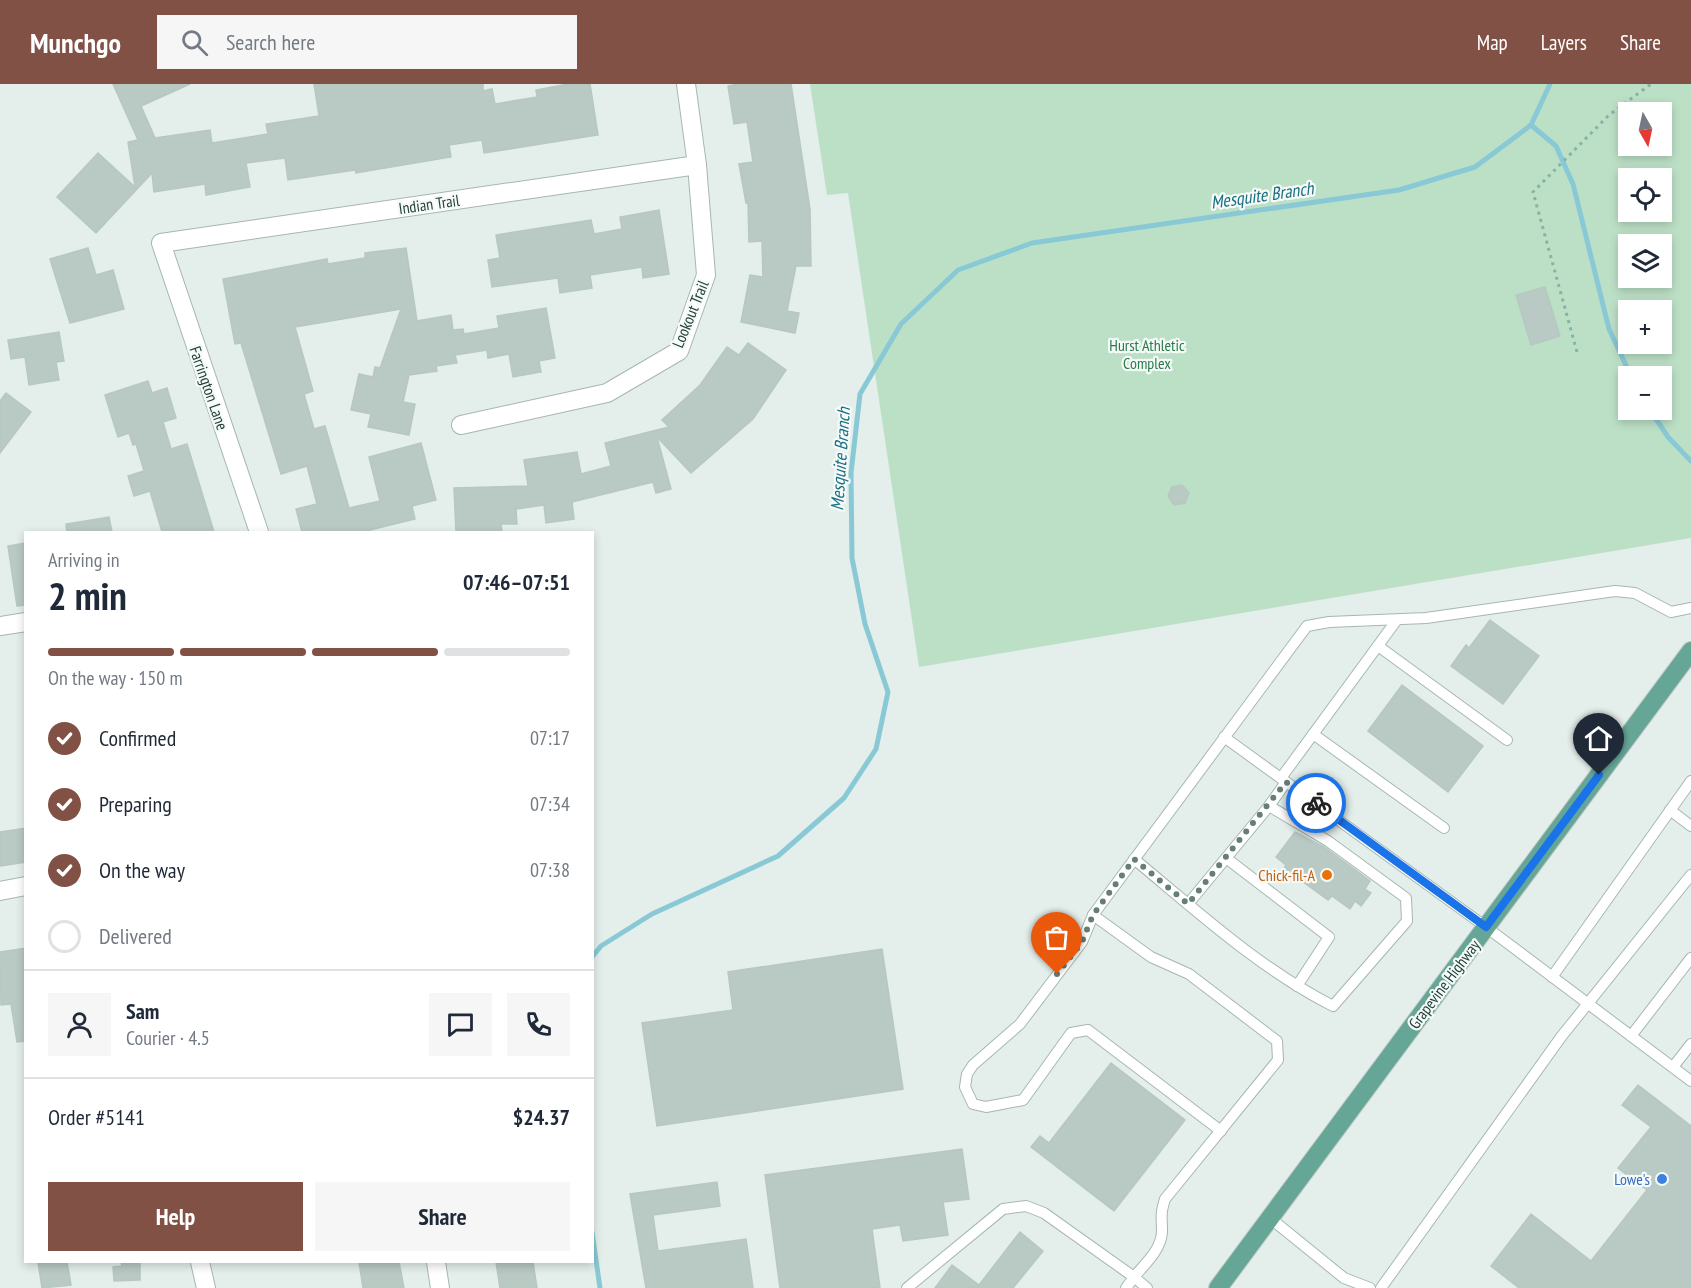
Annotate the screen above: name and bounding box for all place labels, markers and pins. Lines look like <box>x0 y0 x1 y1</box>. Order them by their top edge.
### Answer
pin <box>1573 713 1624 775</box>
place label: Chick-fil-A <box>1258 865 1315 885</box>
marker: Chick-fil-A <box>1320 868 1334 882</box>
pin <box>1031 912 1082 974</box>
place label: Lowe's <box>1614 1169 1650 1189</box>
marker: Lowe's <box>1655 1172 1669 1186</box>

